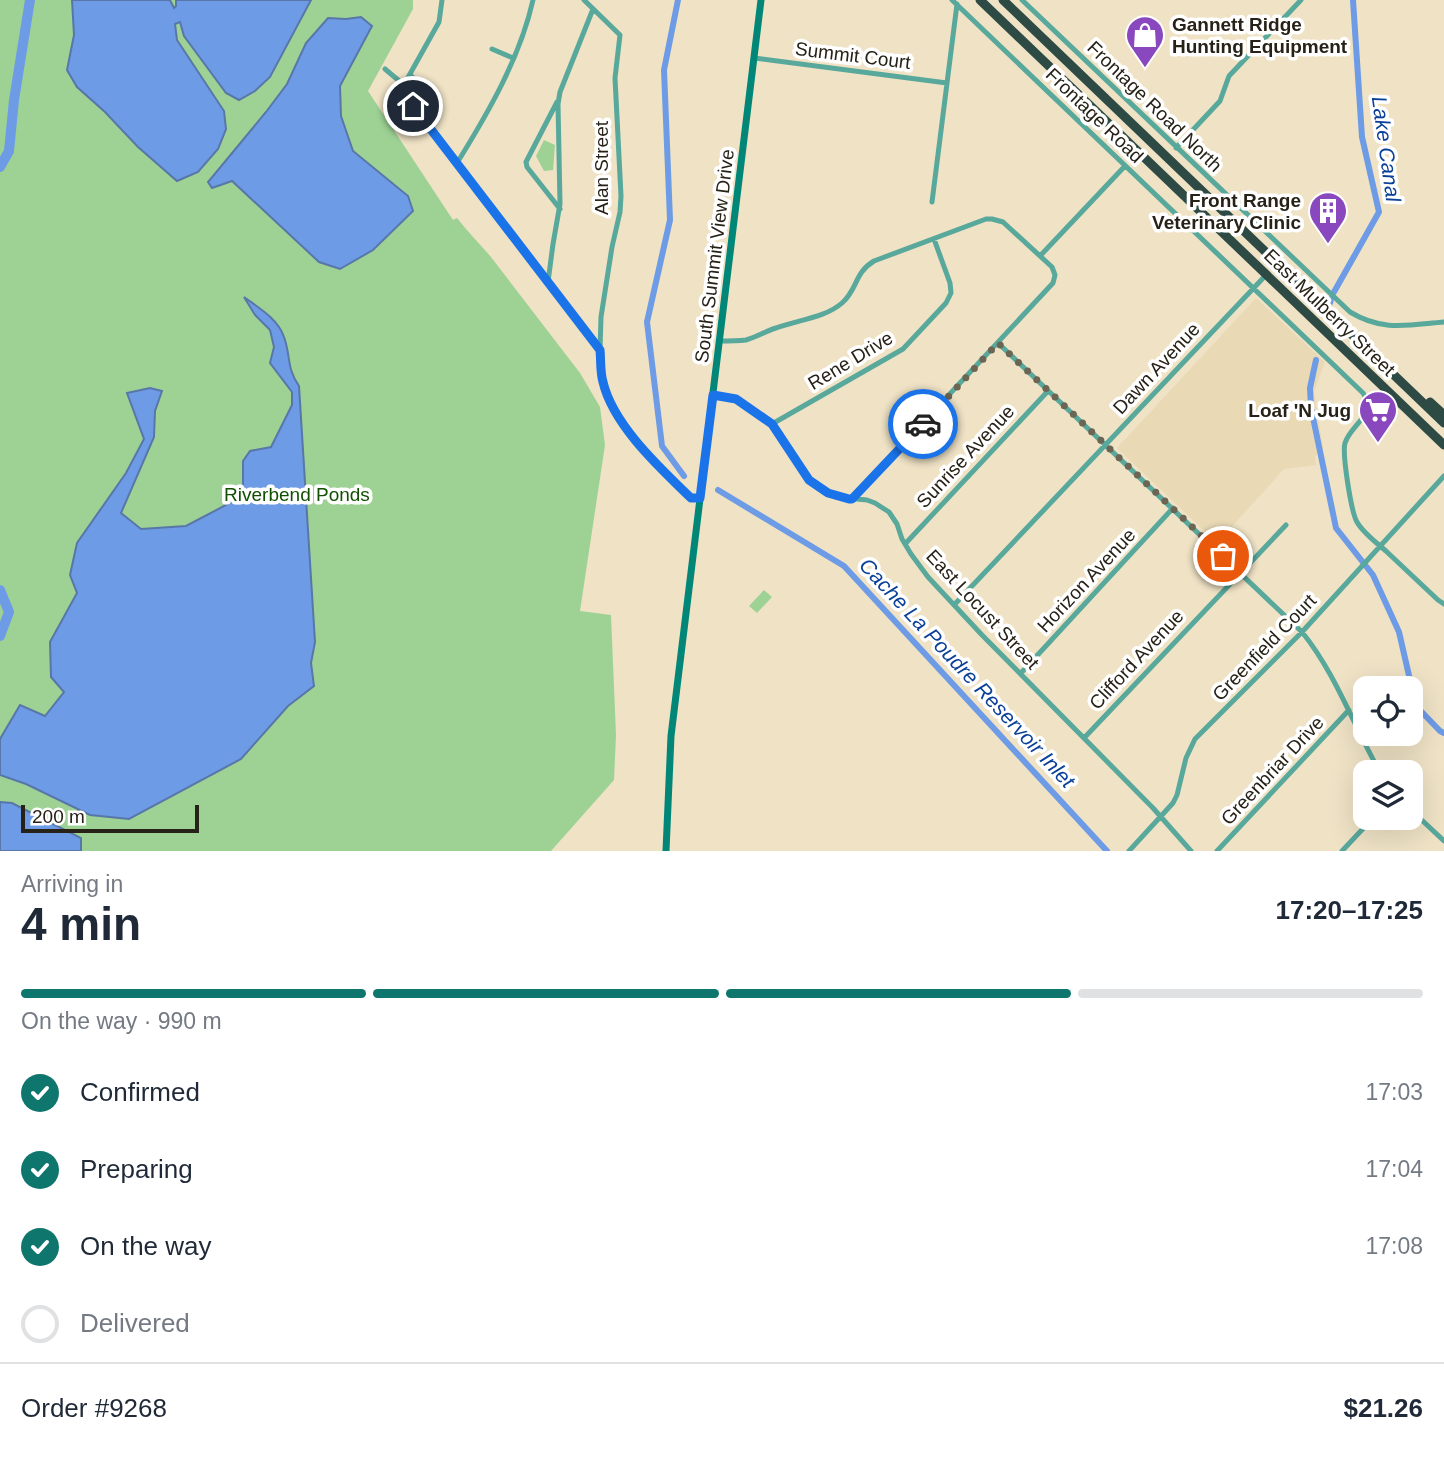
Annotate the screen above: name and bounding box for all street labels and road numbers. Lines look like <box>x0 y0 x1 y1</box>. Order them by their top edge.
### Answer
street label: Frontage Road North <box>1083 36 1227 176</box>
street label: Summit Court <box>794 38 913 73</box>
street label: Frontage Road <box>1041 63 1149 167</box>
street label: Alan Street <box>591 120 612 215</box>
street label: South Summit View Drive <box>691 148 738 364</box>
street label: East Mulberry Street <box>1260 245 1400 381</box>
street label: Dawn Avenue <box>1109 318 1204 418</box>
street label: Rene Drive <box>804 327 896 394</box>
street label: Sunrise Avenue <box>912 401 1018 512</box>
street label: Horizon Avenue <box>1033 524 1140 636</box>
street label: East Locust Street <box>922 545 1044 674</box>
street label: Greenfield Court <box>1208 589 1321 705</box>
street label: Clifford Avenue <box>1085 605 1188 713</box>
street label: Greenbriar Drive <box>1217 712 1328 829</box>

